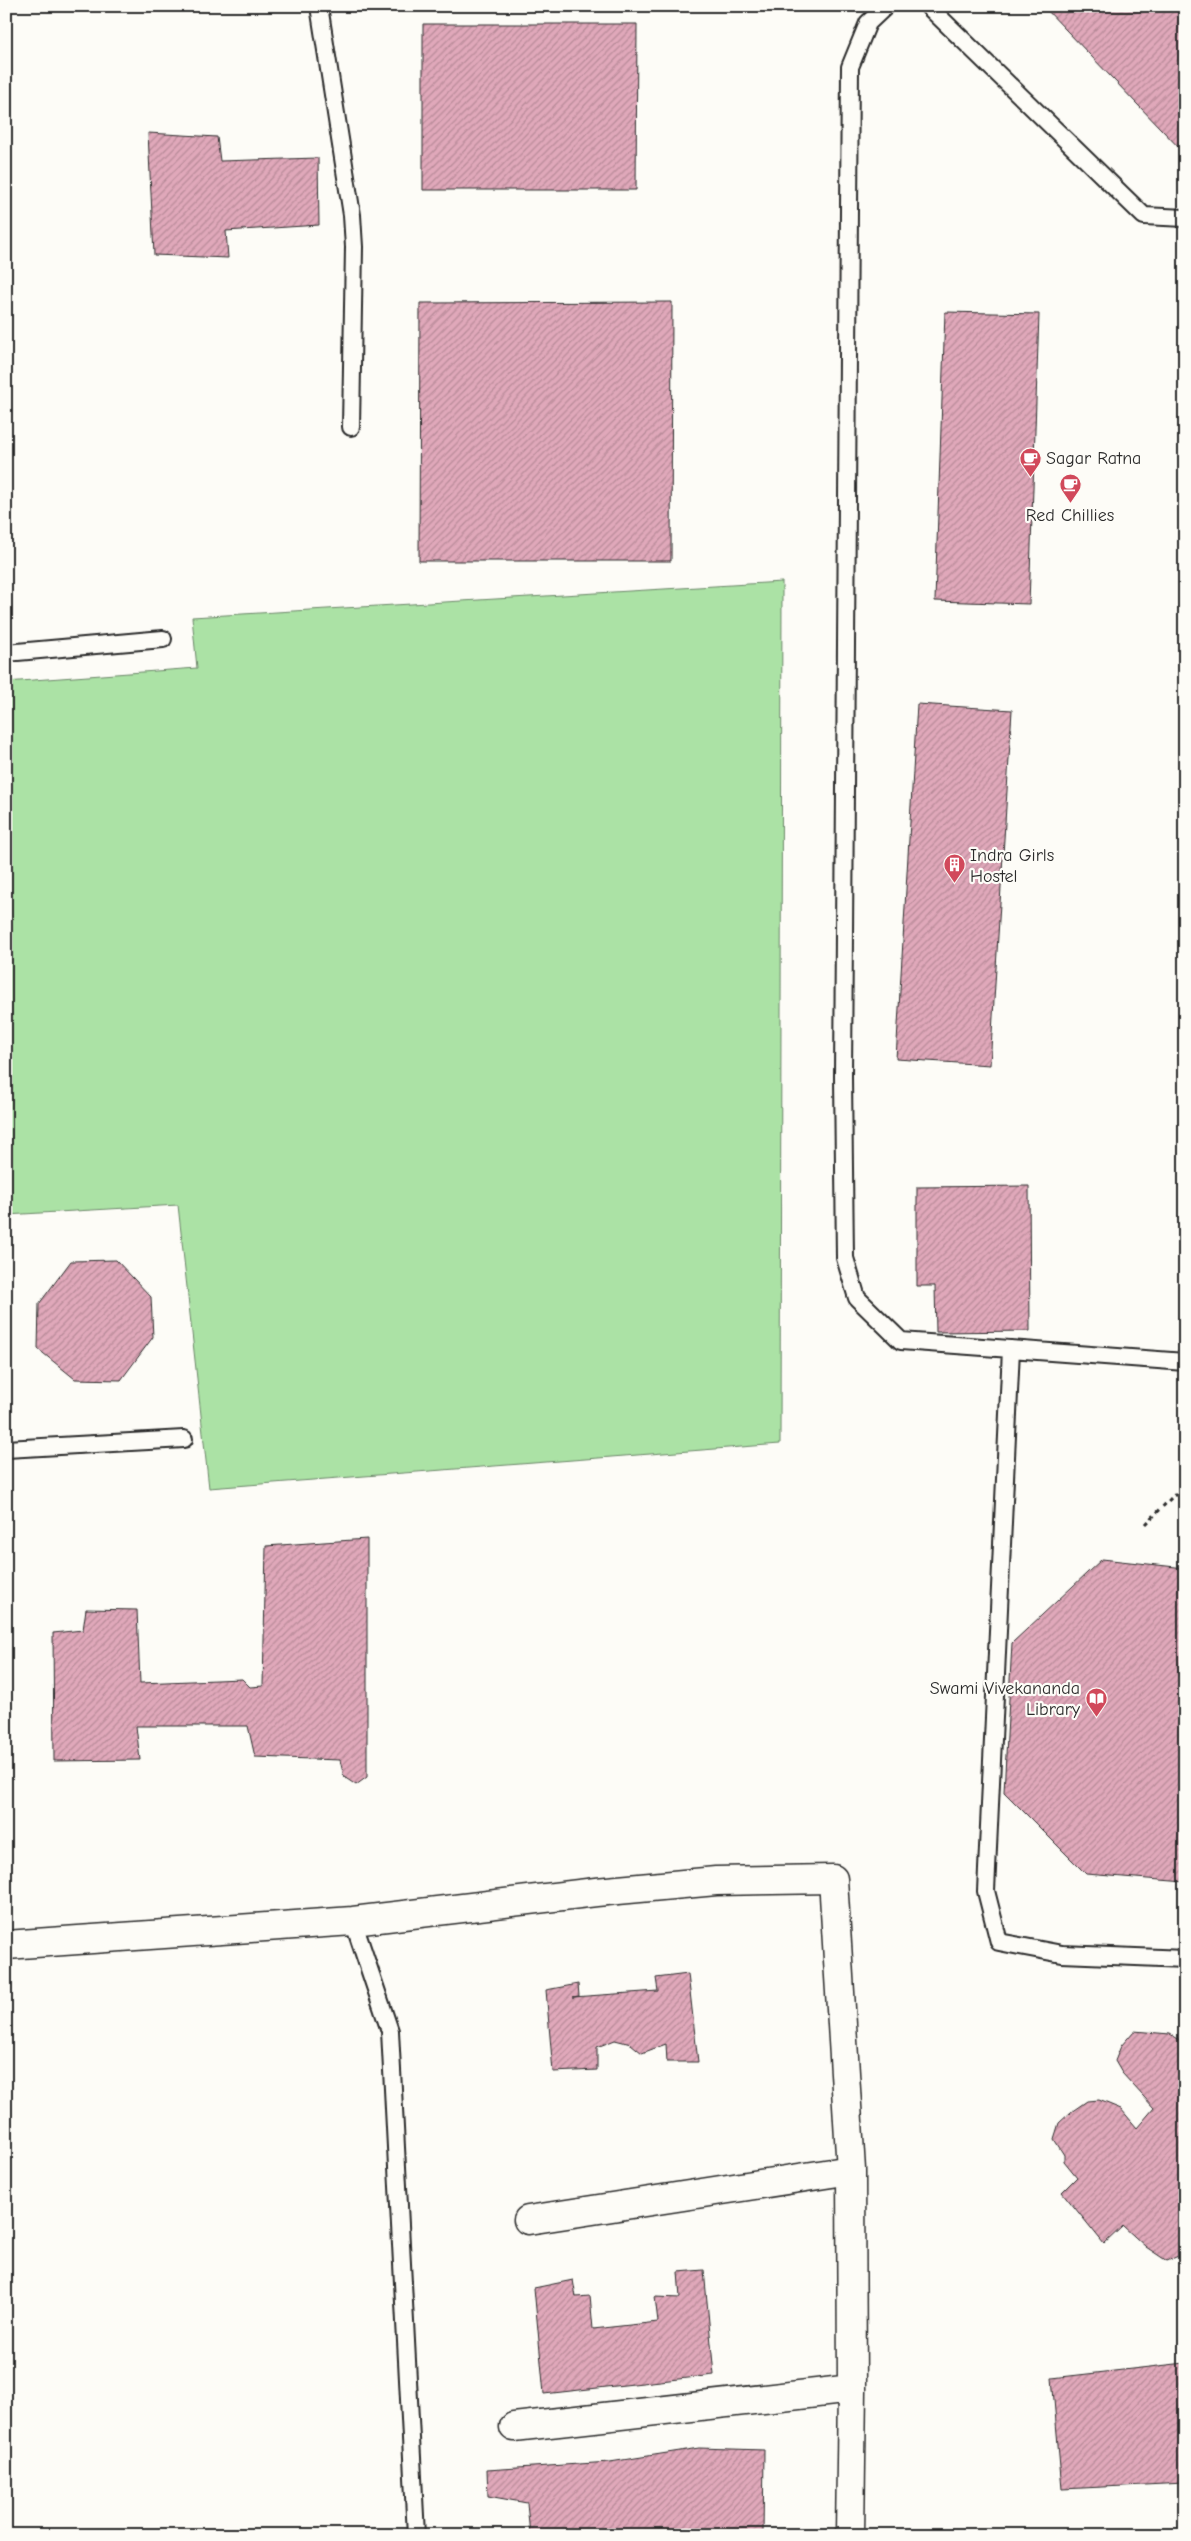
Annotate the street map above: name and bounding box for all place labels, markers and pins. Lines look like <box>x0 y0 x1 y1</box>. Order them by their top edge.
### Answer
cafe icon: Sagar Ratna <box>1018 446 1042 477</box>
place label: Sagar Ratna <box>1046 448 1141 469</box>
cafe icon: Red Chillies <box>1058 473 1082 504</box>
place label: Red Chillies <box>1026 505 1114 526</box>
place label: Indra Girls Hostel <box>970 845 1054 887</box>
building icon: Indra Girls Hostel <box>942 853 966 884</box>
place label: Swami Vivekananda Library <box>930 1678 1081 1720</box>
library icon: Swami Vivekananda Library <box>1084 1686 1108 1717</box>

